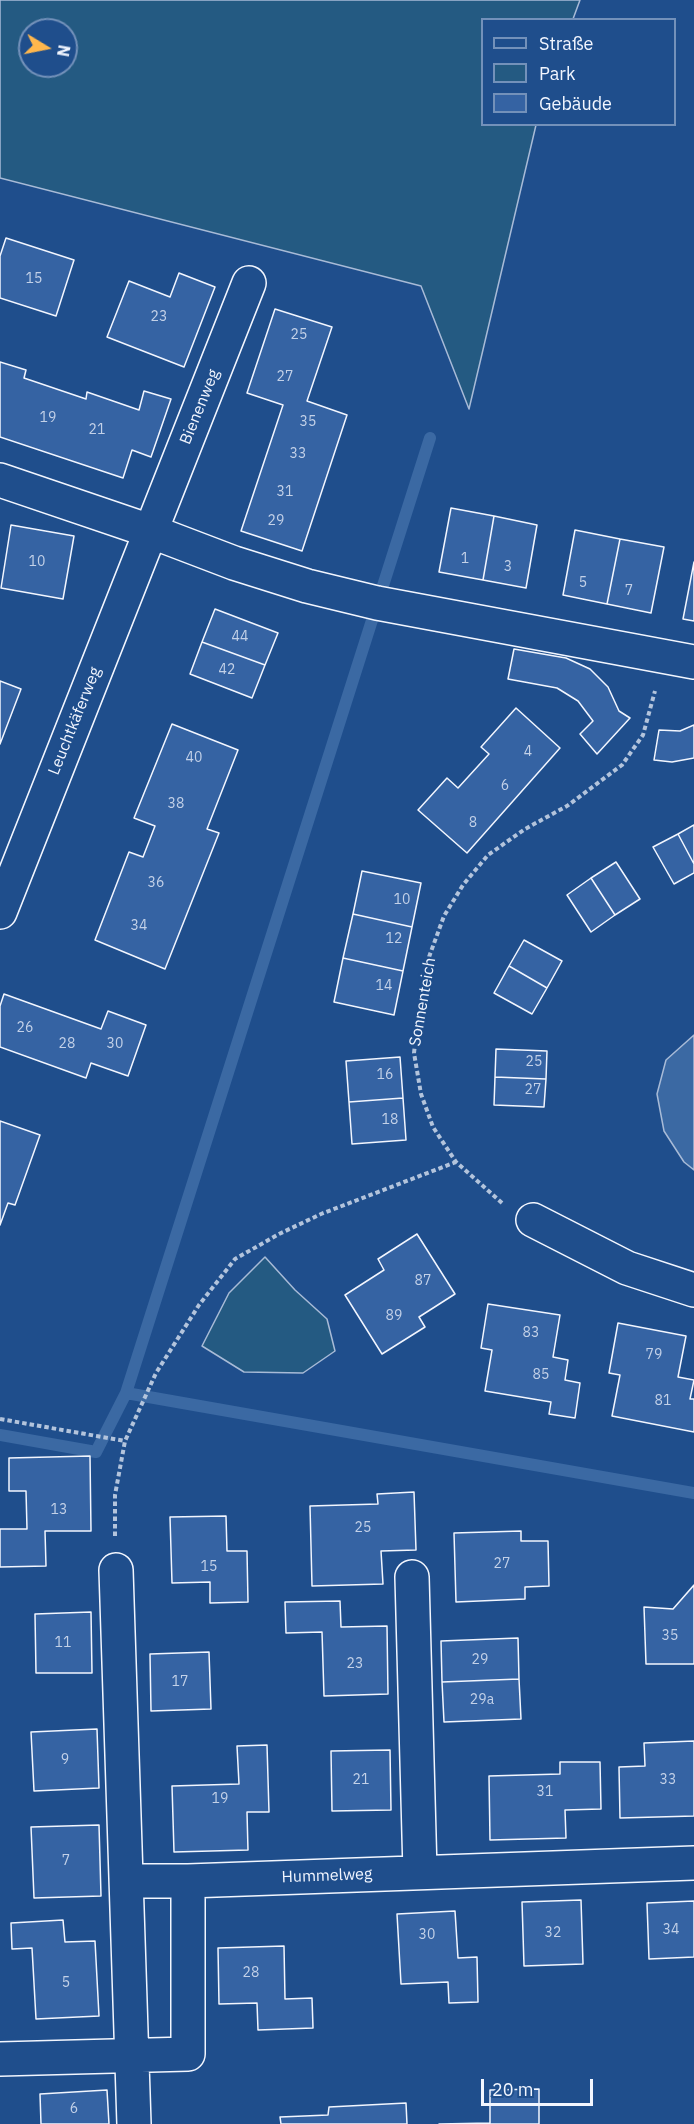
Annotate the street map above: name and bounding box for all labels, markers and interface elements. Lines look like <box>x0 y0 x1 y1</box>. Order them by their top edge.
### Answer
north arrow <box>18 18 78 78</box>
legend <box>481 18 676 126</box>
text: Straße <box>539 32 593 55</box>
text: N <box>53 43 75 58</box>
text: Park <box>539 62 575 85</box>
text: Gebäude <box>539 92 612 115</box>
house number: 15 <box>26 271 42 287</box>
house number: 23 <box>151 309 167 325</box>
house number: 25 <box>291 327 307 343</box>
street label: Bienenweg <box>176 367 224 447</box>
house number: 27 <box>277 369 293 385</box>
house number: 19 <box>40 410 56 426</box>
house number: 35 <box>300 414 316 430</box>
house number: 21 <box>89 422 105 438</box>
house number: 33 <box>290 446 306 462</box>
house number: 31 <box>277 484 293 500</box>
house number: 29 <box>268 513 284 529</box>
house number: 1 <box>461 551 469 567</box>
house number: 10 <box>29 554 45 570</box>
house number: 3 <box>504 559 512 575</box>
house number: 5 <box>579 575 587 591</box>
house number: 7 <box>625 583 633 599</box>
house number: 44 <box>232 629 248 645</box>
house number: 42 <box>219 662 235 678</box>
street label: Leuchtkäferweg <box>45 664 105 778</box>
house number: 4 <box>524 744 532 760</box>
house number: 40 <box>186 750 202 766</box>
house number: 6 <box>501 778 509 794</box>
house number: 38 <box>168 796 184 812</box>
house number: 8 <box>469 815 477 831</box>
house number: 36 <box>148 875 164 891</box>
house number: 10 <box>394 892 410 908</box>
house number: 34 <box>131 918 147 934</box>
house number: 12 <box>386 931 402 947</box>
street label: Sonnenteich <box>406 956 440 1048</box>
house number: 14 <box>376 978 392 994</box>
house number: 26 <box>17 1020 33 1036</box>
house number: 28 <box>59 1036 75 1052</box>
house number: 30 <box>107 1036 123 1052</box>
house number: 25 <box>526 1054 542 1070</box>
house number: 16 <box>377 1067 393 1083</box>
house number: 27 <box>525 1082 541 1098</box>
house number: 18 <box>382 1112 398 1128</box>
house number: 87 <box>415 1273 431 1289</box>
house number: 89 <box>386 1308 402 1324</box>
house number: 83 <box>523 1325 539 1341</box>
house number: 79 <box>646 1347 662 1363</box>
house number: 85 <box>533 1367 549 1383</box>
house number: 81 <box>655 1393 671 1409</box>
house number: 13 <box>51 1502 67 1518</box>
house number: 25 <box>355 1520 371 1536</box>
house number: 27 <box>494 1556 510 1572</box>
house number: 15 <box>201 1559 217 1575</box>
house number: 35 <box>662 1628 678 1644</box>
house number: 11 <box>55 1635 71 1651</box>
house number: 29 <box>472 1652 488 1668</box>
house number: 23 <box>347 1656 363 1672</box>
house number: 17 <box>172 1674 188 1690</box>
house number: 29a <box>470 1692 494 1708</box>
house number: 9 <box>61 1752 69 1768</box>
house number: 21 <box>353 1772 369 1788</box>
house number: 33 <box>660 1772 676 1788</box>
house number: 31 <box>537 1784 553 1800</box>
house number: 19 <box>212 1791 228 1807</box>
house number: 7 <box>62 1853 70 1869</box>
street label: Hummelweg <box>281 1865 373 1887</box>
house number: 34 <box>663 1922 679 1938</box>
house number: 32 <box>545 1925 561 1941</box>
house number: 30 <box>419 1927 435 1943</box>
house number: 28 <box>243 1965 259 1981</box>
house number: 5 <box>62 1975 70 1991</box>
scale bar <box>484 2067 596 2105</box>
text: 20 m <box>492 2078 534 2101</box>
house number: 6 <box>70 2101 78 2117</box>

